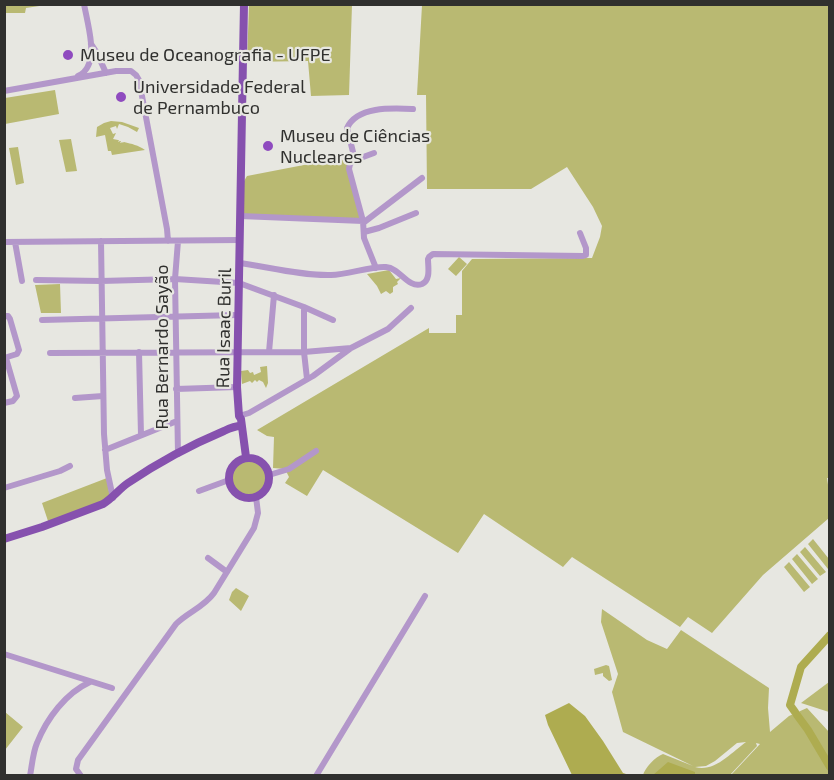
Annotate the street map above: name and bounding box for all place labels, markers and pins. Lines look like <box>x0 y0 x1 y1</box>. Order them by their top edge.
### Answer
place label: Museu de Oceanografia - UFPE <box>80 44 330 66</box>
marker: Museu de Oceanografia - UFPE <box>61 48 75 62</box>
place label: Universidade Federal de Pernambuco <box>133 76 306 118</box>
marker: Universidade Federal de Pernambuco <box>114 90 128 104</box>
place label: Museu de Ciências Nucleares <box>280 125 430 168</box>
marker: Museu de Ciências Nucleares <box>261 139 275 153</box>

